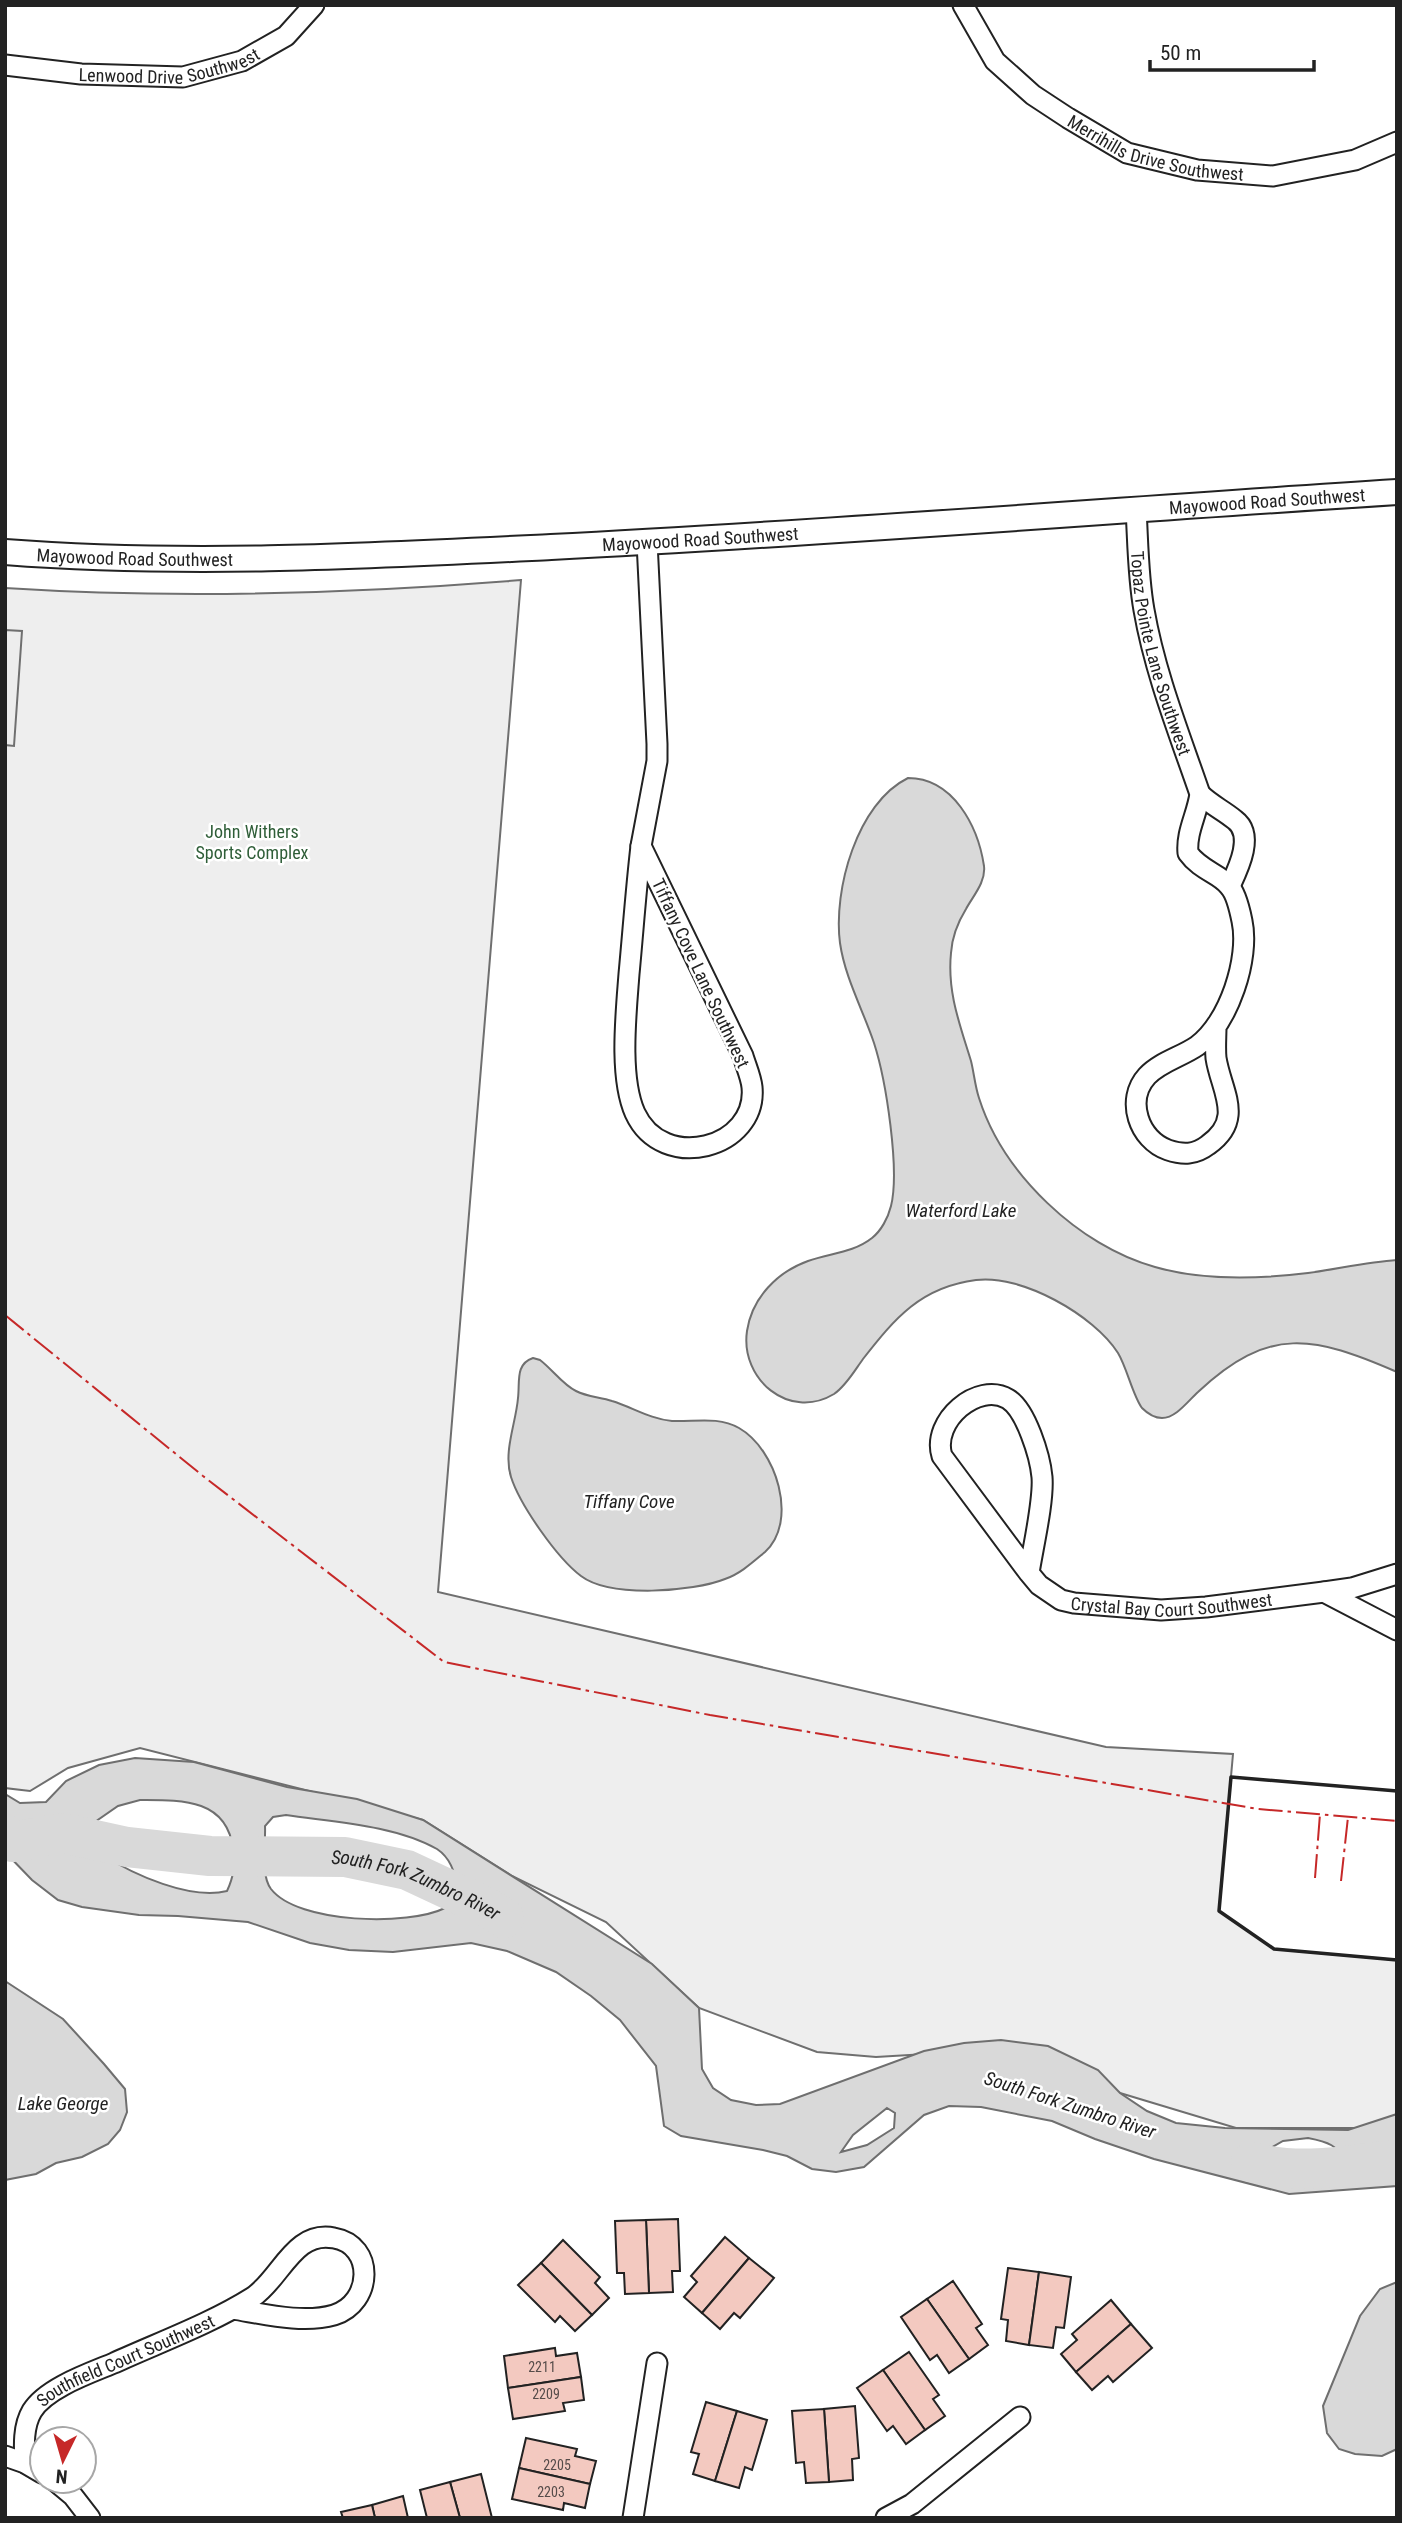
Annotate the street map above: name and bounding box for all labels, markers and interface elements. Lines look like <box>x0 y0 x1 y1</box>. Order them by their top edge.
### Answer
scale bar <box>1150 28 1314 72</box>
text: 50 m <box>1160 41 1201 65</box>
street label: Lenwood Drive Southwest <box>78 43 263 88</box>
street label: Merrihills Drive Southwest <box>1064 110 1244 184</box>
street label: Mayowood Road Southwest <box>1168 484 1366 518</box>
street label: Mayowood Road Southwest <box>602 522 799 555</box>
street label: Mayowood Road Southwest <box>36 544 233 569</box>
street label: Topaz Pointe Lane Southwest <box>1128 550 1196 758</box>
park label: John Withers Sports Complex <box>196 821 309 863</box>
street label: Tiffany Cove Lane Southwest <box>648 875 754 1071</box>
water label: Waterford Lake <box>906 1199 1016 1222</box>
water label: Tiffany Cove <box>583 1490 675 1513</box>
street label: Crystal Bay Court Southwest <box>1070 1588 1273 1621</box>
water label: South Fork Zumbro River <box>331 1845 505 1925</box>
water label: South Fork Zumbro River <box>981 2066 1159 2144</box>
water label: Lake George <box>18 2092 108 2115</box>
street label: Southfield Court Southwest <box>32 2310 218 2410</box>
house number: 2211 <box>528 2359 556 2375</box>
house number: 2209 <box>532 2386 560 2402</box>
north arrow <box>28 2425 98 2495</box>
house number: 2205 <box>543 2457 571 2473</box>
text: N <box>55 2464 68 2488</box>
house number: 2203 <box>537 2484 565 2500</box>

